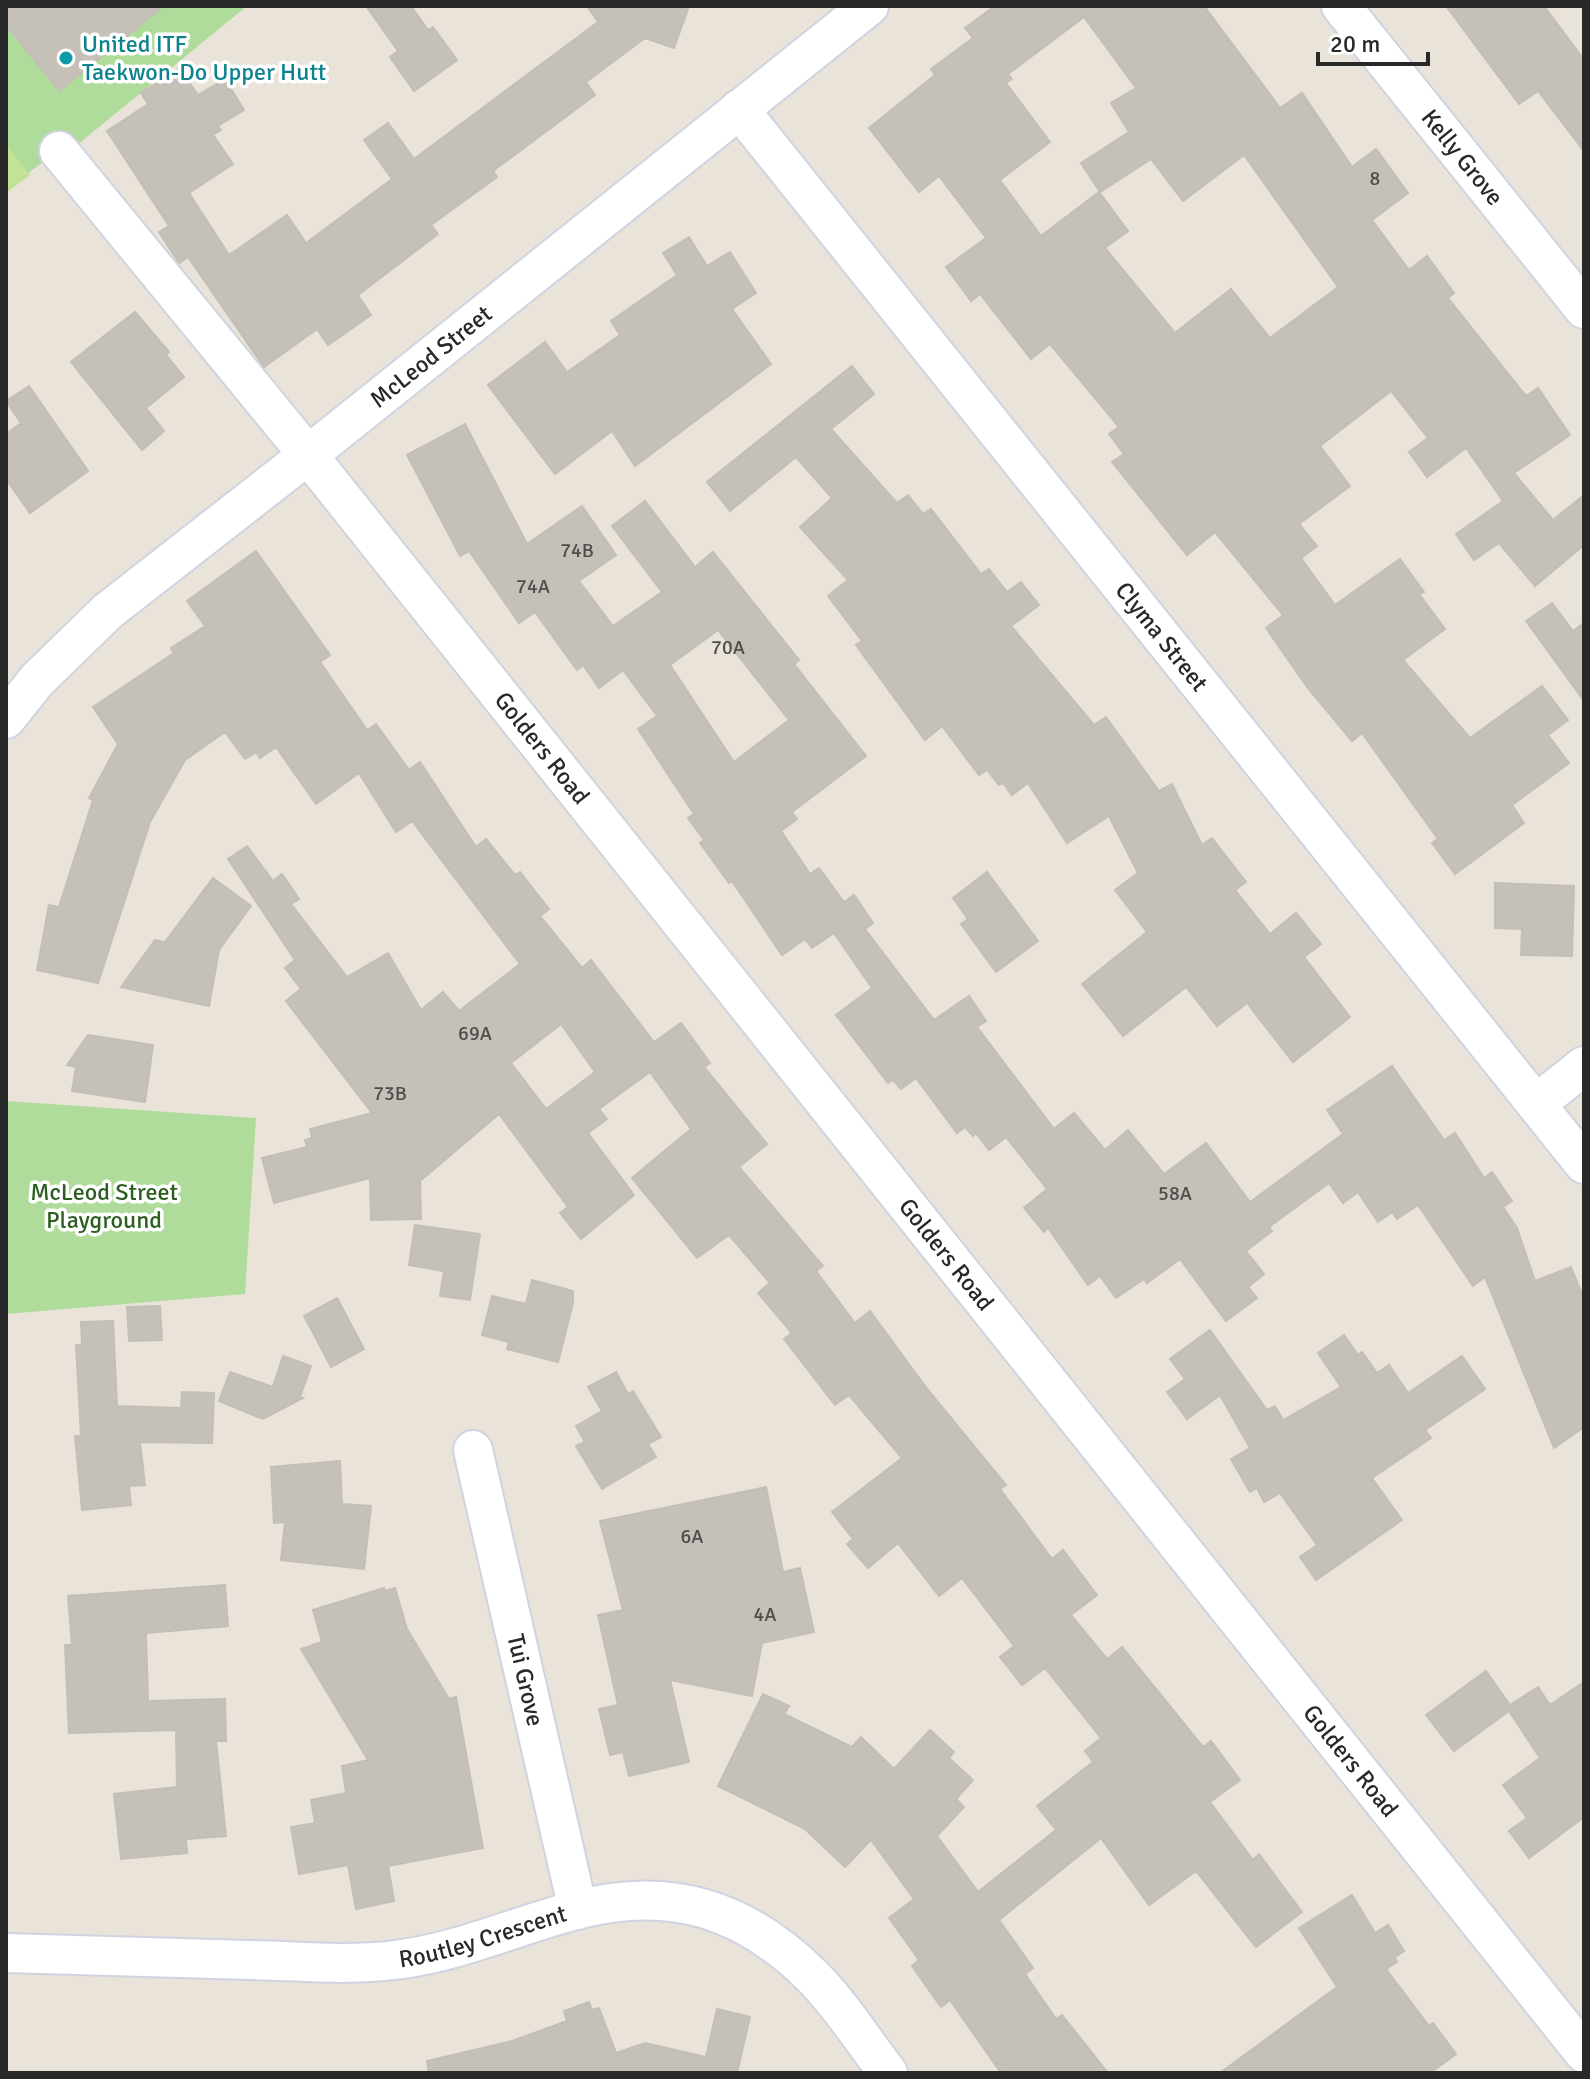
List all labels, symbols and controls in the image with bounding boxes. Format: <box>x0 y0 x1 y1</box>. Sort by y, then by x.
scale bar <box>1318 16 1428 66</box>
place label: United ITF Taekwon-Do Upper Hutt <box>82 29 326 87</box>
text: 20 m <box>1330 29 1380 59</box>
marker: United ITF Taekwon-Do Upper Hutt <box>57 49 75 67</box>
street label: Kelly Grove <box>1415 103 1510 211</box>
house number: 8 <box>1370 166 1380 191</box>
street label: McLeod Street <box>364 299 498 414</box>
house number: 74B <box>560 538 594 563</box>
house number: 74A <box>516 574 550 599</box>
street label: Clyma Street <box>1109 576 1214 697</box>
house number: 70A <box>711 635 745 660</box>
street label: Golders Road <box>488 686 596 810</box>
house number: 69A <box>458 1021 492 1046</box>
house number: 73B <box>373 1081 407 1106</box>
park label: McLeod Street Playground <box>30 1177 178 1235</box>
house number: 58A <box>1158 1181 1192 1206</box>
street label: Golders Road <box>892 1192 1000 1317</box>
house number: 6A <box>680 1524 704 1549</box>
house number: 4A <box>753 1602 777 1627</box>
street label: Tui Grove <box>501 1631 551 1729</box>
street label: Golders Road <box>1297 1698 1405 1823</box>
street label: Routley Crescent <box>397 1898 570 1974</box>

